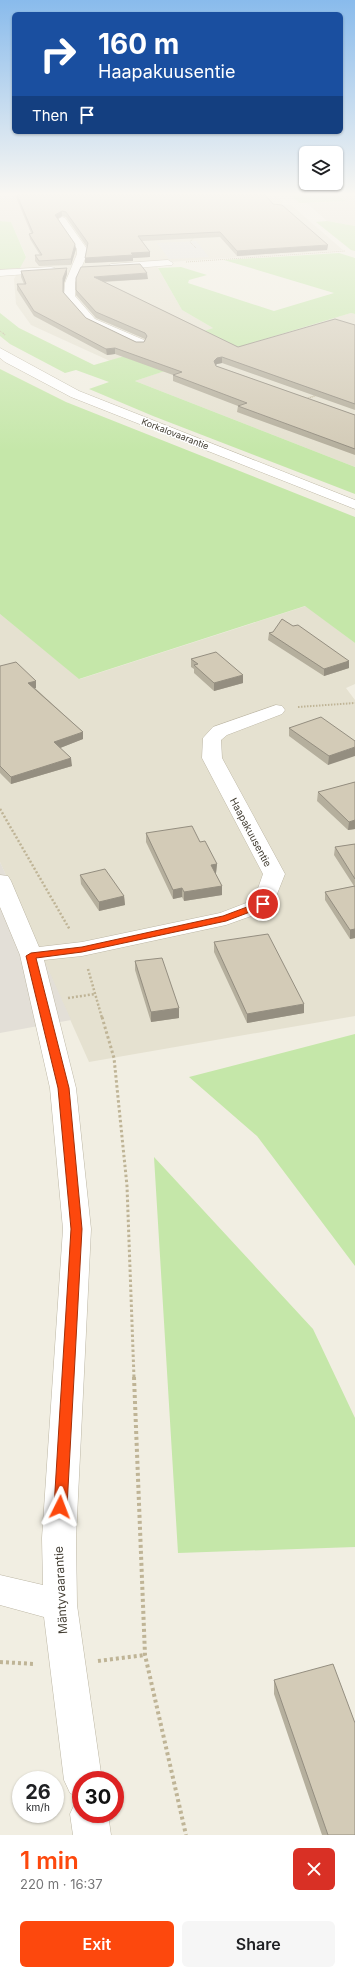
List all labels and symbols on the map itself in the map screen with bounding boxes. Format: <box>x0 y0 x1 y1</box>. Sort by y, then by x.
street label: Korkalovaarantie <box>140 416 210 451</box>
street label: Haapakuusentie <box>228 795 274 869</box>
pin <box>246 887 280 921</box>
position arrow <box>39 1486 81 1528</box>
street label: Mäntyvaarantie <box>51 1546 70 1634</box>
speed limit sign: 30 <box>72 1771 124 1823</box>

